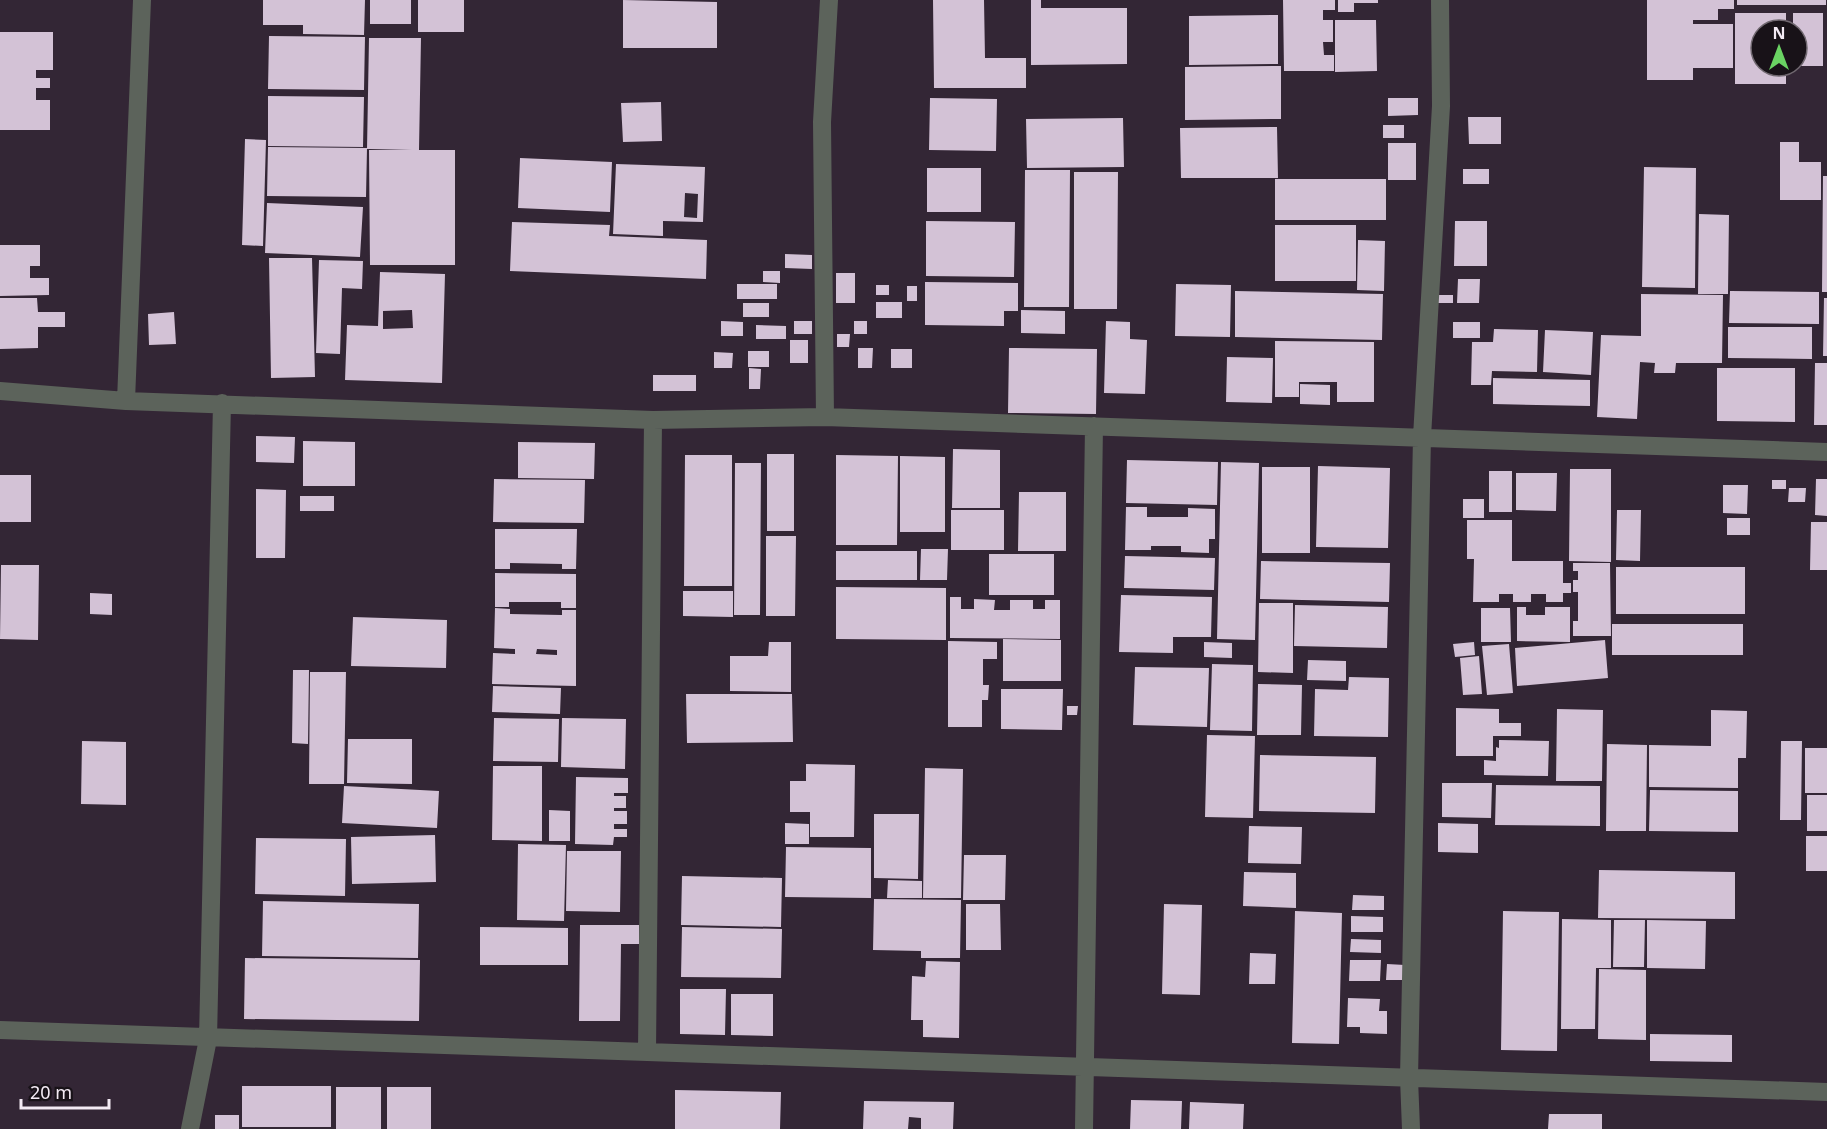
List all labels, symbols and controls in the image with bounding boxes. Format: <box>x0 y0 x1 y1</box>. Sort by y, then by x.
north arrow <box>1749 18 1809 78</box>
text: N <box>1772 22 1786 44</box>
scale bar <box>21 1072 110 1110</box>
text: 20 m <box>30 1080 72 1104</box>

